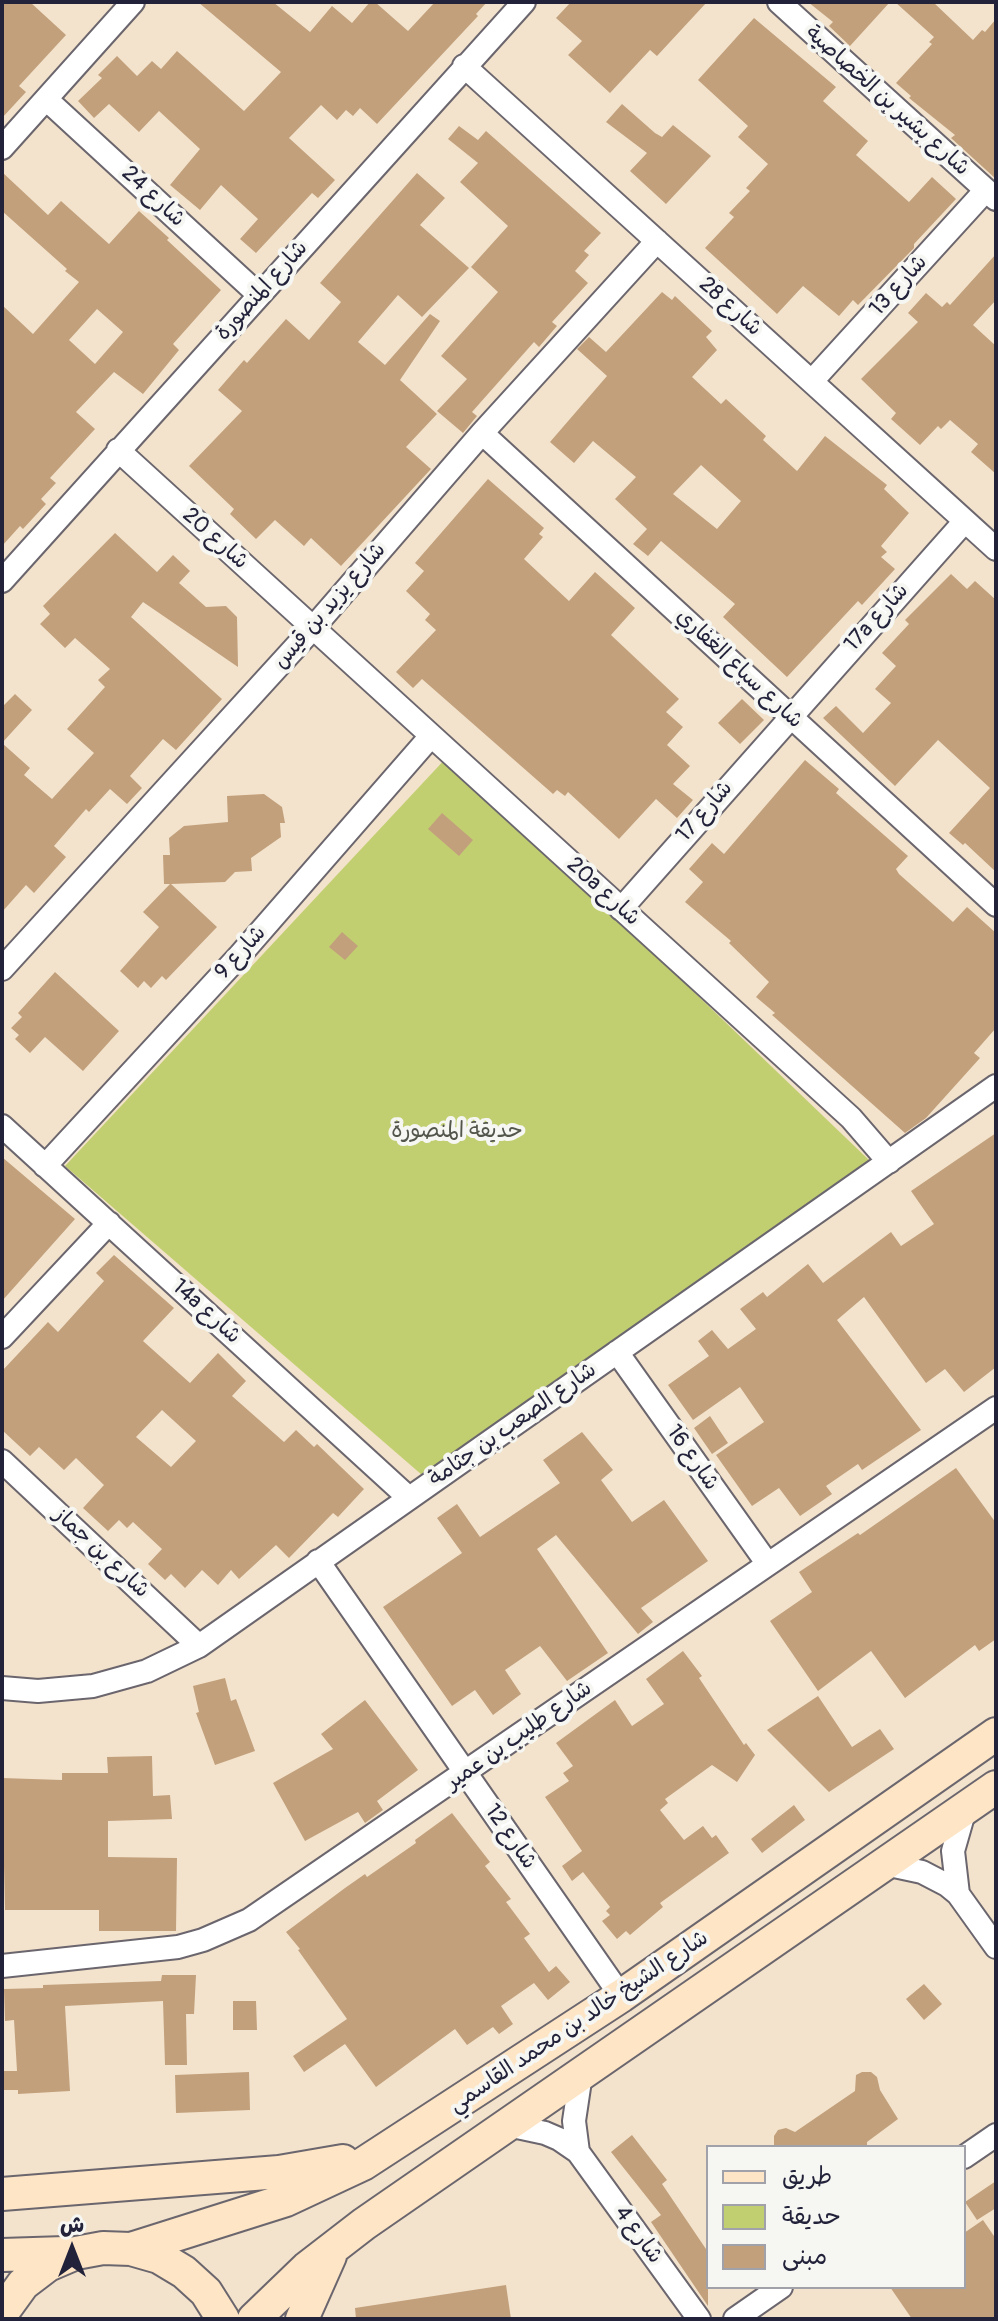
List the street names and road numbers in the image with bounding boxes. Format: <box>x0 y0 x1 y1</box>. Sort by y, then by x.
street label: شارع بشير بن الخصاصية <box>799 20 975 182</box>
street label: شارع 24 <box>116 161 190 233</box>
street label: شارع المنصورة <box>210 236 314 346</box>
street label: شارع 13 <box>865 250 933 322</box>
street label: شارع 28 <box>693 272 767 342</box>
street label: شارع 20 <box>177 503 253 575</box>
street label: شارع يزيد بن قيس <box>268 538 392 674</box>
street label: 17a شارع <box>839 578 915 658</box>
street label: شارع سباع الغفاري <box>670 604 808 734</box>
street label: شارع 17 <box>671 776 739 848</box>
street label: 20a شارع <box>561 852 645 932</box>
street label: شارع 9 <box>210 920 272 986</box>
street label: 14a شارع <box>166 1274 246 1350</box>
street label: شارع الصعب بن جثامة <box>424 1357 602 1493</box>
street label: شارع 16 <box>660 1420 724 1496</box>
street label: شارع بن جماز <box>48 1502 154 1604</box>
street label: شارع طليب بن عمير <box>441 1676 597 1796</box>
street label: شارع 12 <box>478 1799 542 1875</box>
street label: شارع الشيخ خالد بن محمد القاسمي <box>444 1925 714 2119</box>
street label: شارع 4 <box>608 2201 668 2269</box>

